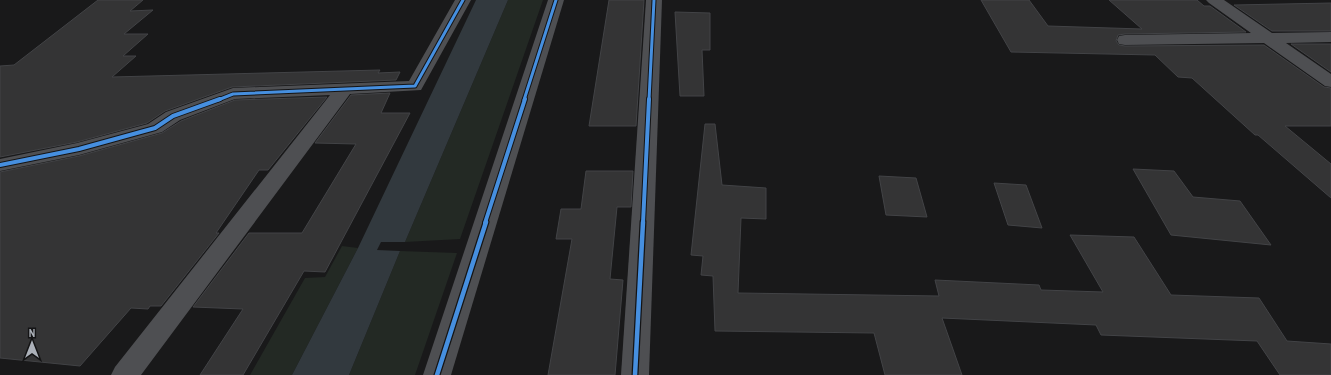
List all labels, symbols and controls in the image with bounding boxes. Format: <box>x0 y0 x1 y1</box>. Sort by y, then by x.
north arrow <box>12 323 52 363</box>
text: N <box>29 326 35 340</box>

